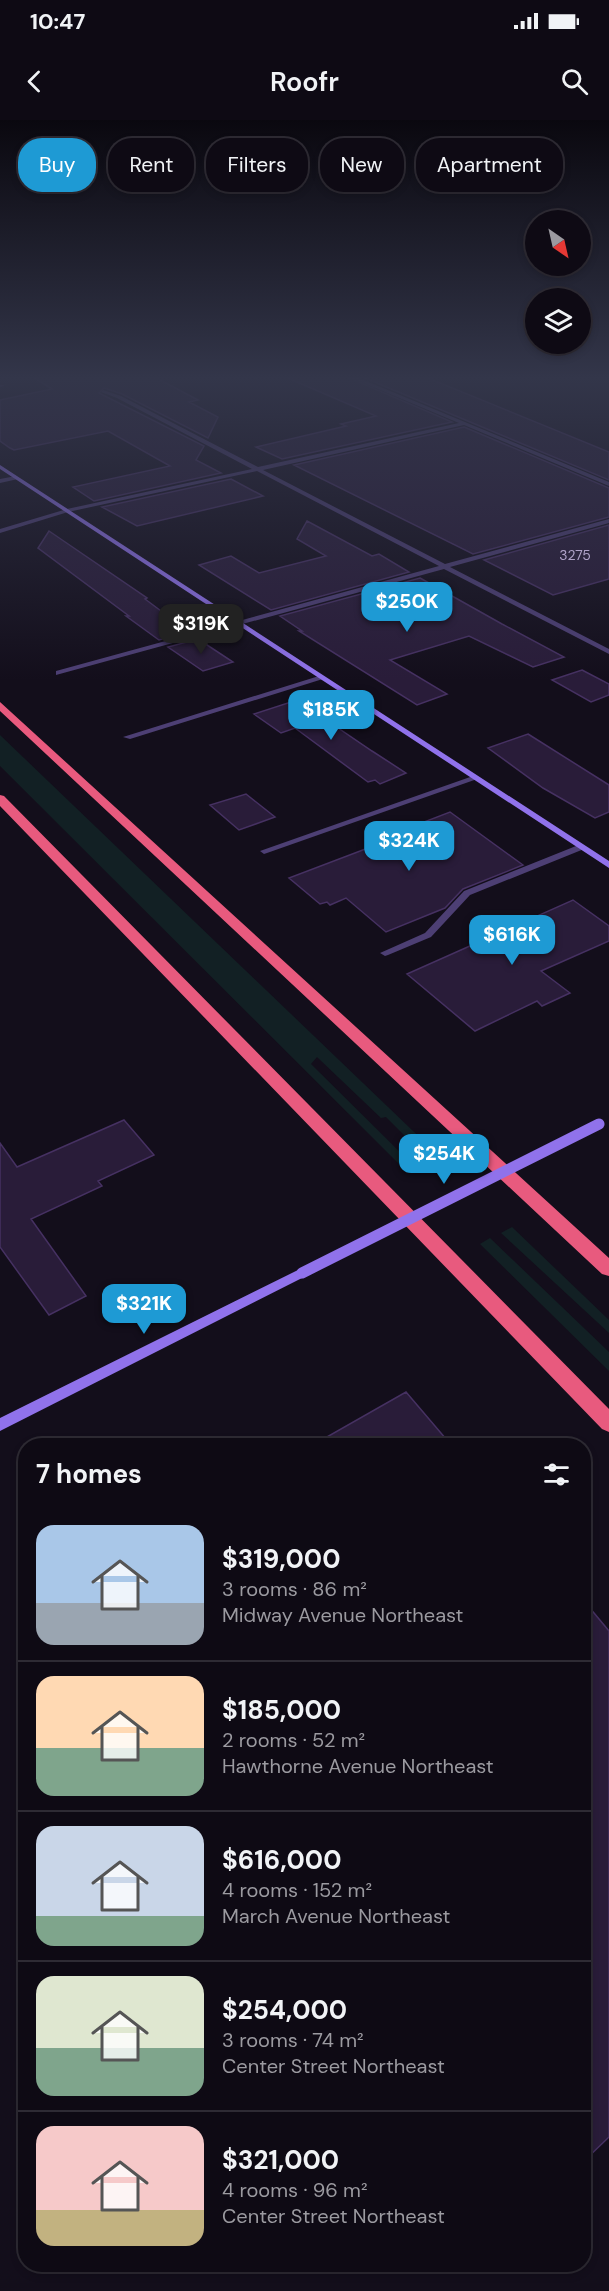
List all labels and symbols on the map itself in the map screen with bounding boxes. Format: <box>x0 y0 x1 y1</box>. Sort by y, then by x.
north arrow <box>525 210 591 276</box>
house number: 3275 <box>559 546 591 564</box>
pin: $250K <box>365 582 449 633</box>
pin: $319K <box>159 604 243 655</box>
pin: $185K <box>289 690 373 741</box>
pin: $324K <box>367 821 451 872</box>
pin: $616K <box>470 915 554 966</box>
pin: $254K <box>402 1134 486 1185</box>
pin: $321K <box>102 1284 186 1335</box>

